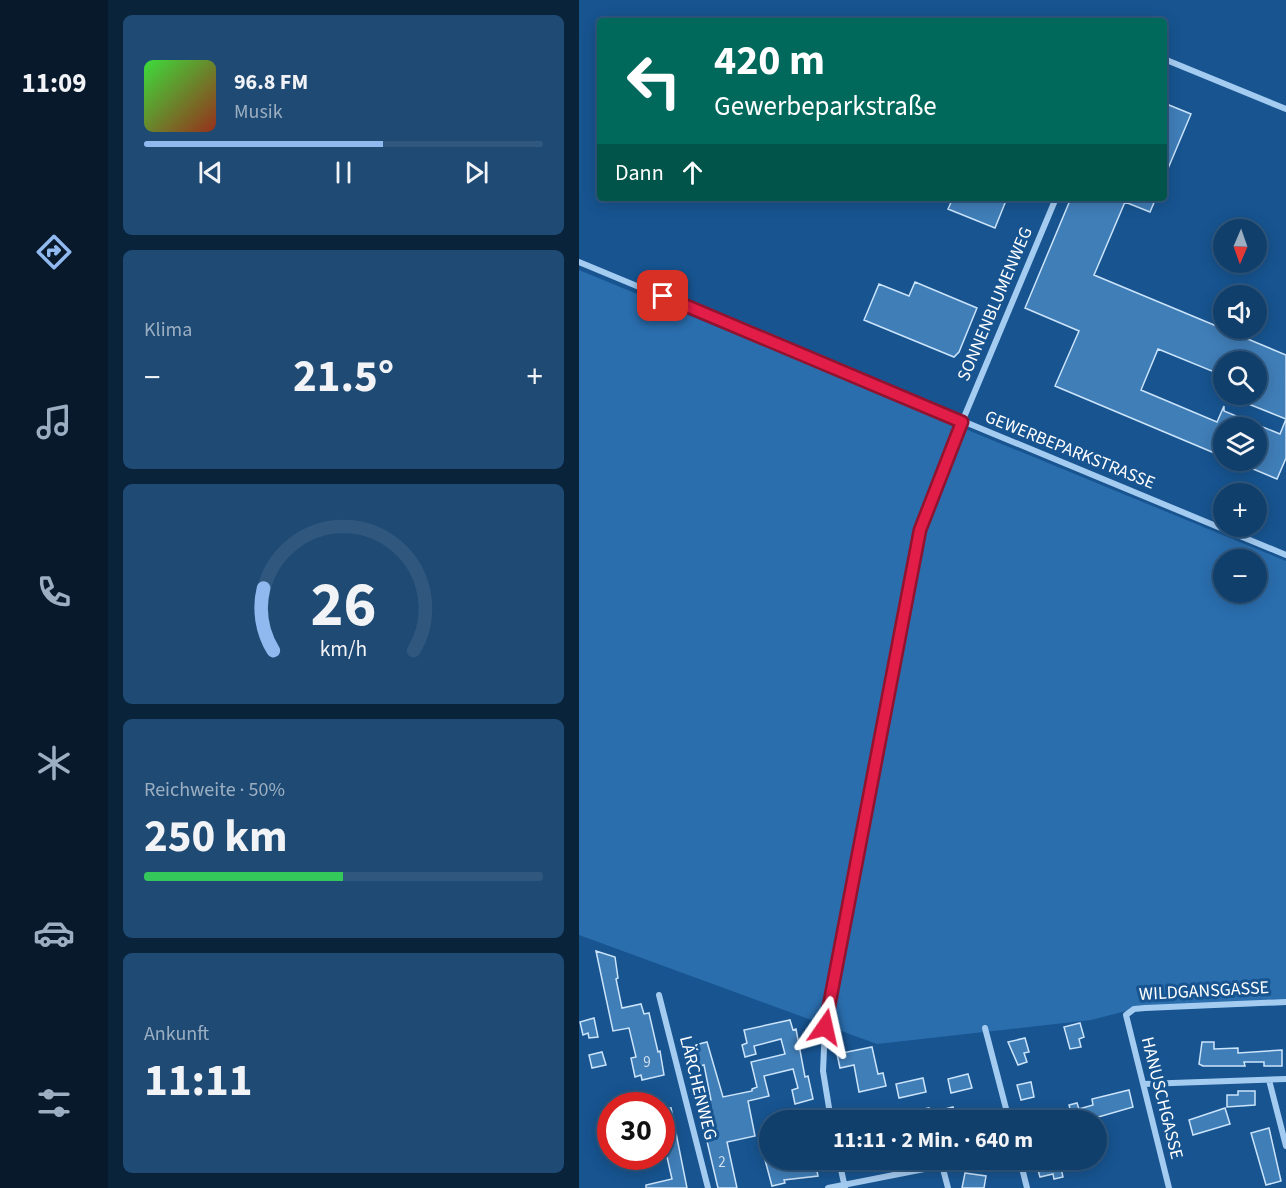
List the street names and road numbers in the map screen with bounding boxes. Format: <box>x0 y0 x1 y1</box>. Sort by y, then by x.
street label: SONNENBLUMENWEG <box>951 223 1039 385</box>
street label: GEWERBEPARKSTRASSE <box>981 404 1159 496</box>
street label: WILDGANSGASSE <box>1138 975 1270 1007</box>
street label: LÄRCHENWEG <box>673 1033 723 1143</box>
street label: HANUSCHGASSE <box>1135 1034 1189 1162</box>

